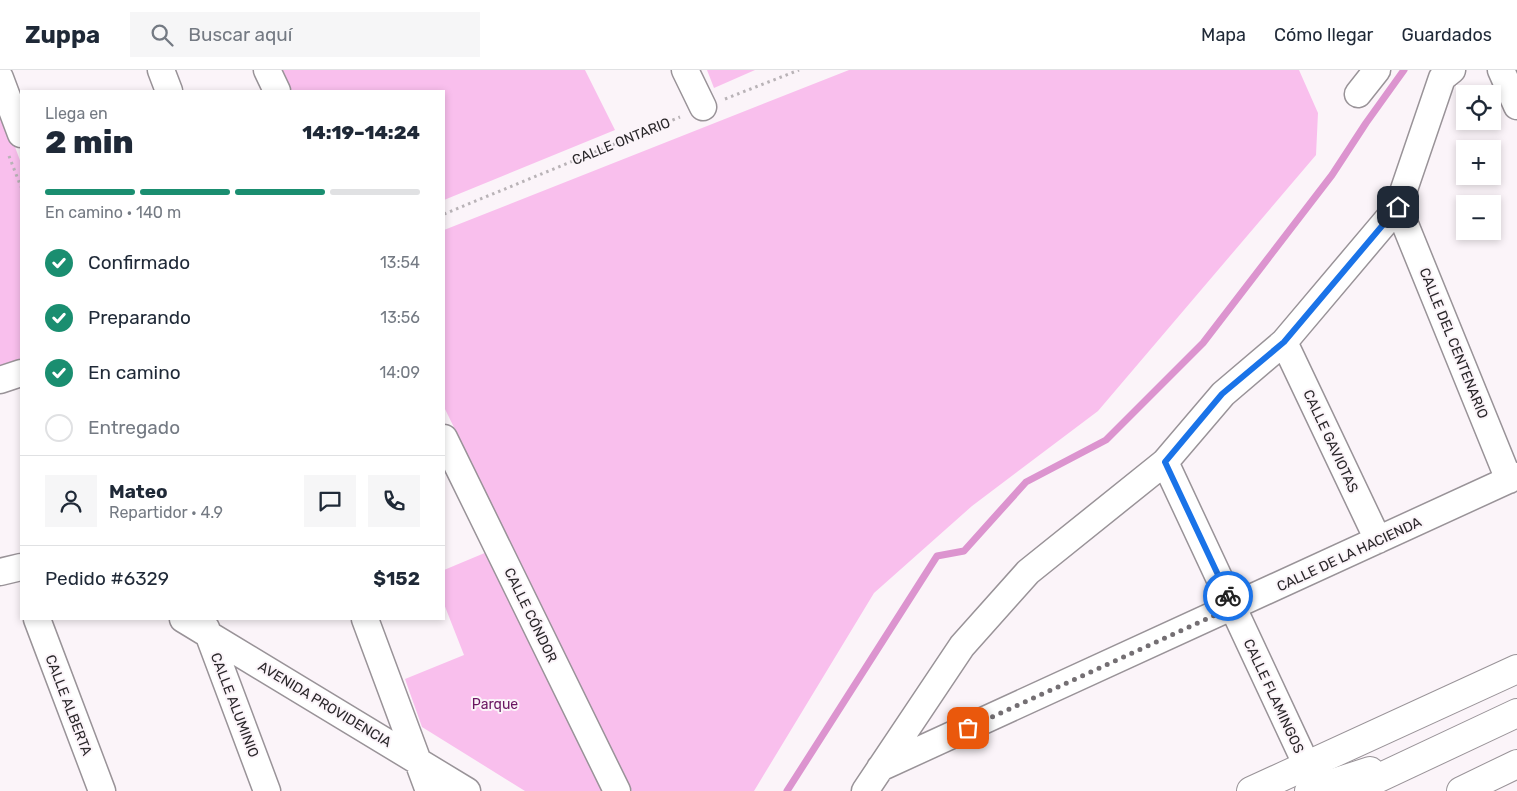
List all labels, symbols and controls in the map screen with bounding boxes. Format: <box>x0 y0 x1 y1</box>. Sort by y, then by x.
search box <box>130 12 480 57</box>
text: Zuppa <box>25 21 100 49</box>
icon: search <box>148 21 176 49</box>
text: Buscar aquí <box>188 23 292 46</box>
text: Mapa <box>1201 24 1246 46</box>
text: Cómo llegar <box>1274 24 1373 46</box>
text: Guardados <box>1401 24 1492 46</box>
map controls <box>1456 85 1501 240</box>
button: locate <box>1456 85 1501 130</box>
text: Llega en <box>45 104 108 123</box>
street label: CALLE ONTARIO <box>570 114 673 169</box>
text: 14:19–14:24 <box>302 121 420 144</box>
text: 2 min <box>45 123 134 161</box>
button: + <box>1456 140 1501 185</box>
pin <box>1377 186 1419 228</box>
icon: home <box>1384 193 1412 221</box>
button: − <box>1456 195 1501 240</box>
text: En camino · 140 m <box>45 203 181 222</box>
icon: check <box>45 249 73 277</box>
text: Confirmado <box>88 251 190 274</box>
text: 13:54 <box>380 253 420 272</box>
street label: CALLE DEL CENTENARIO <box>1415 265 1492 421</box>
icon: check <box>45 304 73 332</box>
text: Preparando <box>88 306 191 329</box>
text: 13:56 <box>380 308 420 327</box>
icon: check <box>45 359 73 387</box>
text: En camino <box>88 361 181 384</box>
text: 14:09 <box>379 363 420 382</box>
street label: CALLE GAVIOTAS <box>1299 387 1362 496</box>
text: Entregado <box>88 416 180 439</box>
button: person <box>45 475 97 527</box>
button: chat <box>304 475 356 527</box>
button: phone <box>368 475 420 527</box>
text: Mateo <box>109 480 168 503</box>
text: Repartidor · 4.9 <box>109 503 223 522</box>
street label: CALLE DE LA HACIENDA <box>1274 513 1425 595</box>
street label: CALLE CÓNDOR <box>500 565 562 665</box>
text: Pedido #6329 <box>45 567 169 590</box>
text: $152 <box>373 567 420 590</box>
courier <box>1203 571 1253 621</box>
icon: bike <box>1214 582 1242 610</box>
street label: CALLE FLAMINGOS <box>1240 636 1308 756</box>
street label: CALLE ALUMINIO <box>207 650 262 760</box>
street label: CALLE ALBERTA <box>42 652 96 759</box>
street label: AVENIDA PROVIDENCIA <box>255 658 395 751</box>
park label: Parque <box>472 696 518 713</box>
pin <box>947 707 989 749</box>
icon: bag <box>954 714 982 742</box>

